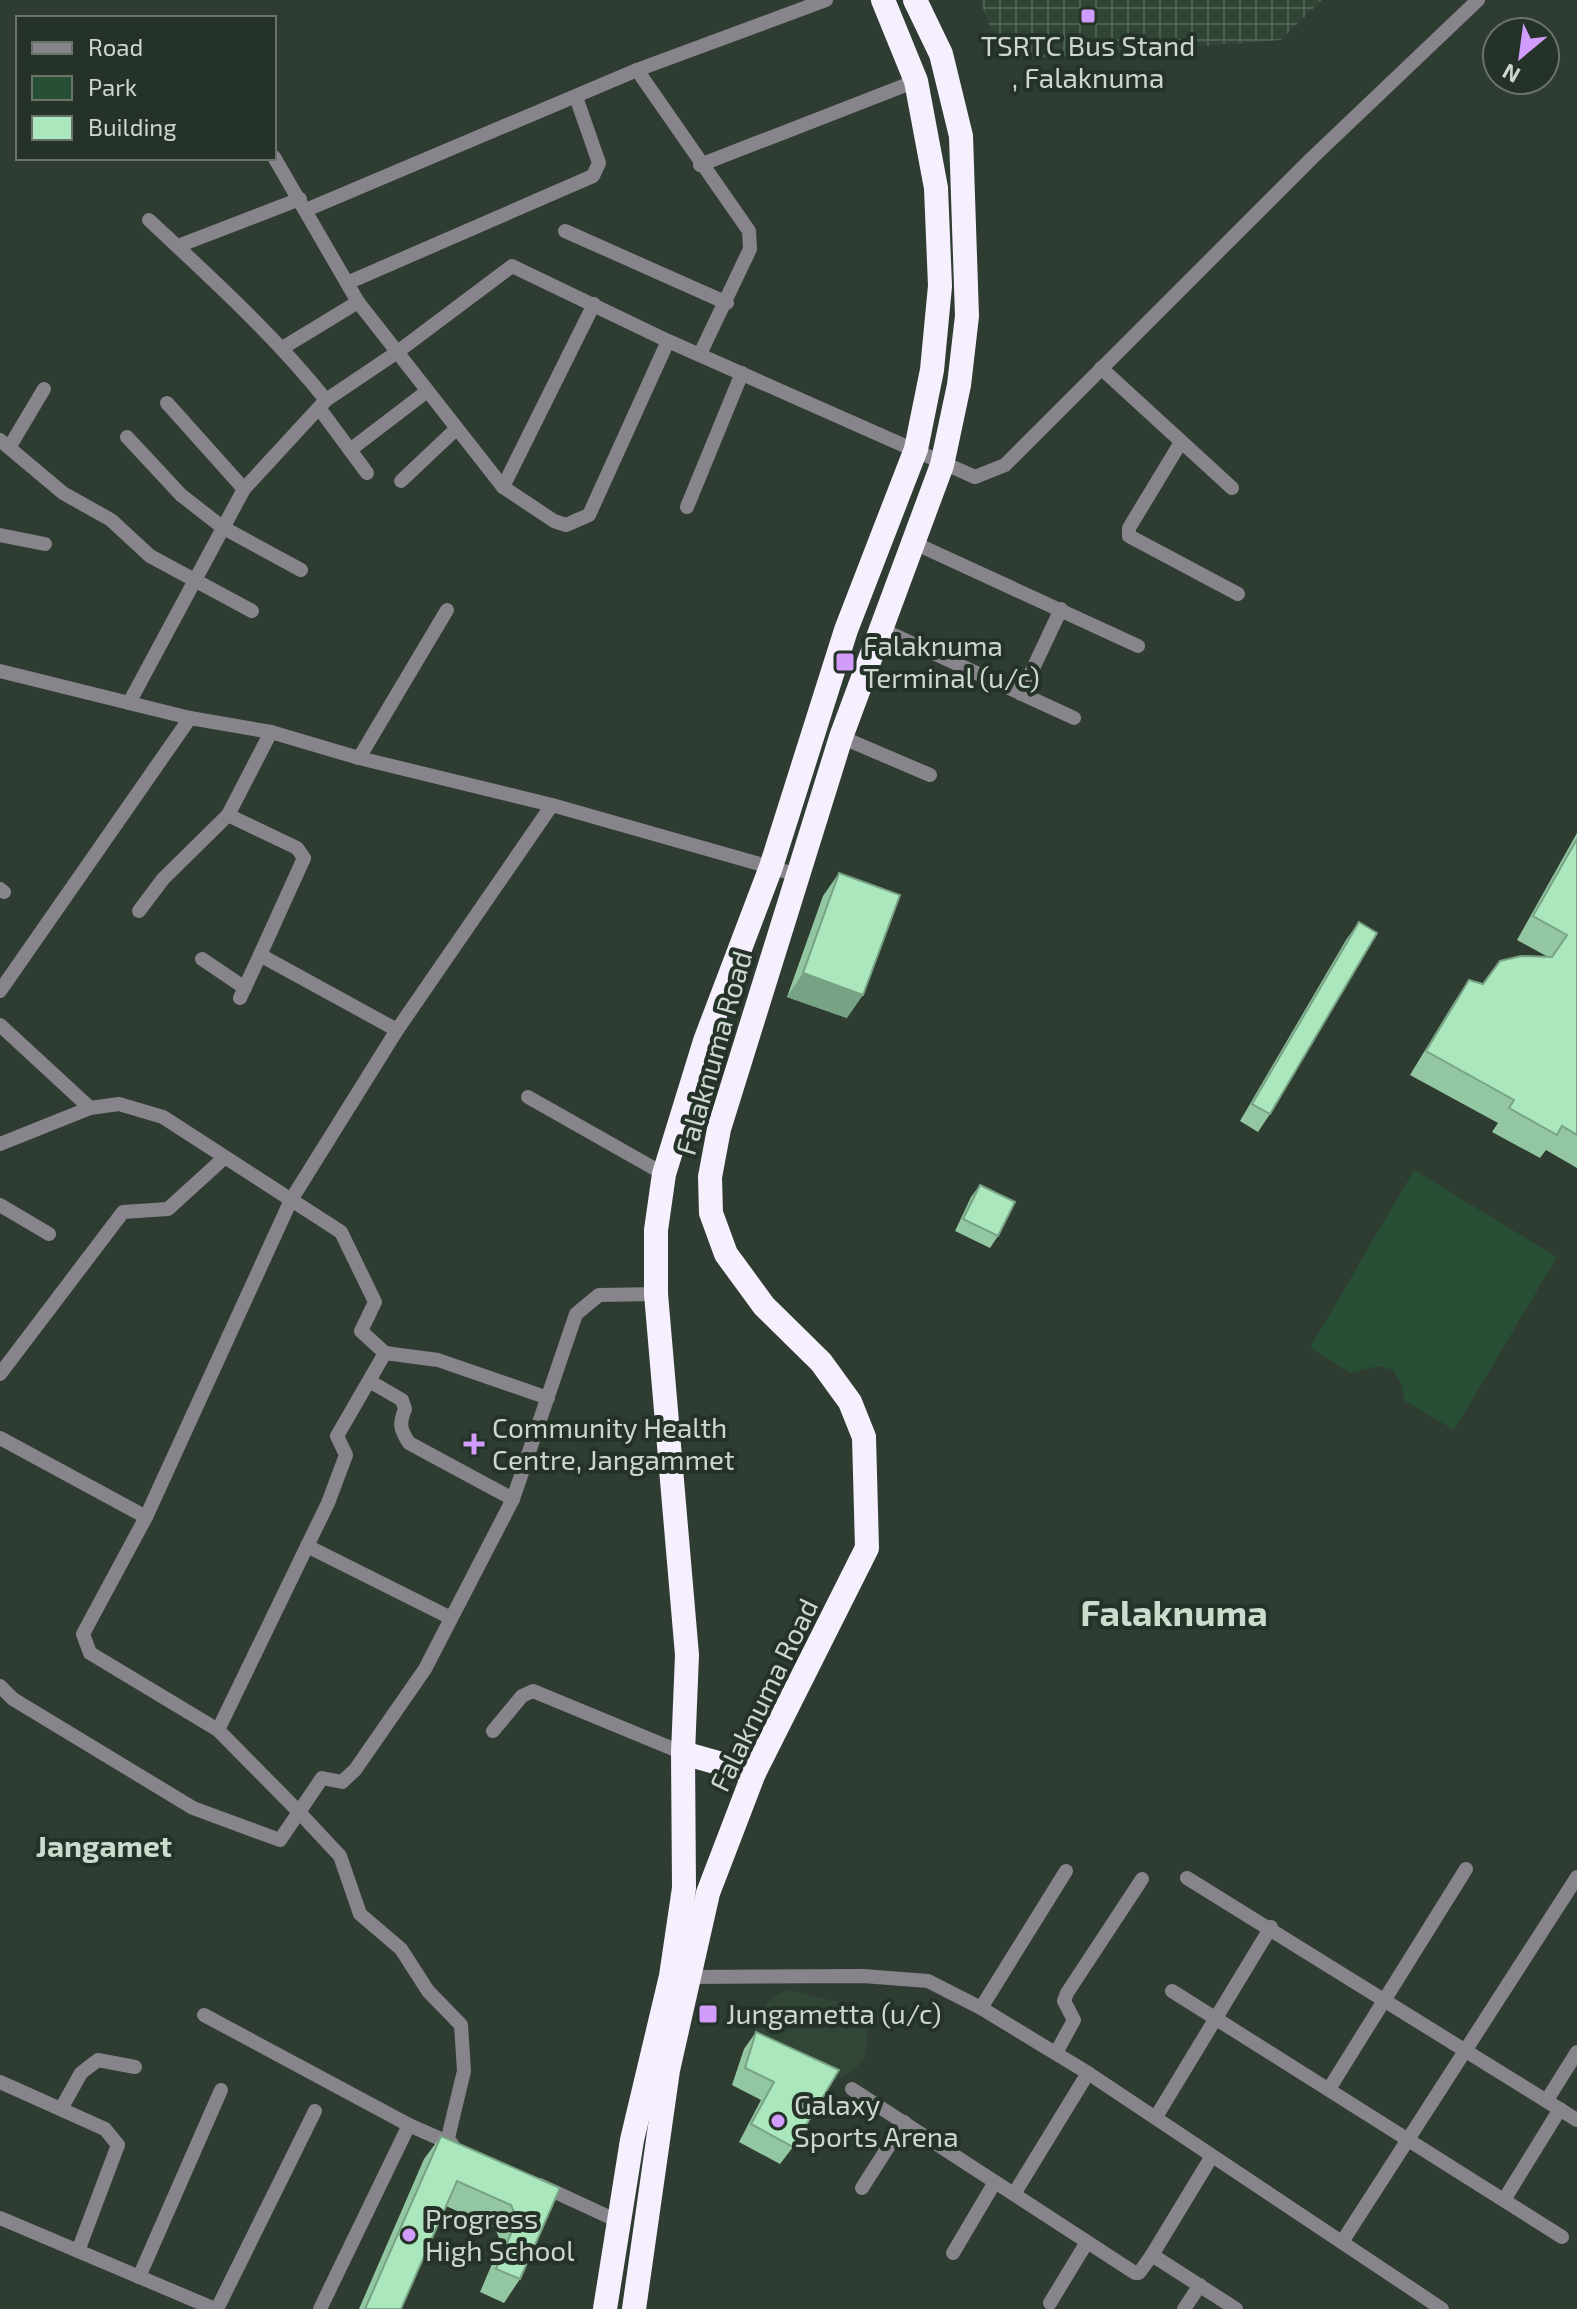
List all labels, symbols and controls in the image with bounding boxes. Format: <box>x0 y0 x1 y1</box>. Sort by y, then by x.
marker: TSRTC Bus Stand , Falaknuma <box>1079 7 1097 25</box>
legend <box>16 16 276 160</box>
north arrow <box>1481 16 1561 96</box>
place label: TSRTC Bus Stand , Falaknuma <box>981 28 1195 94</box>
text: Road <box>88 32 143 61</box>
text: N <box>1498 59 1524 90</box>
text: Park <box>88 72 137 101</box>
text: Building <box>88 112 177 141</box>
place label: Falaknuma Terminal (u/c) <box>863 628 1040 694</box>
marker: Falaknuma Terminal (u/c) <box>834 651 856 673</box>
street label: Falaknuma Road <box>668 947 758 1159</box>
place label: Community Health Centre, Jangammet <box>492 1410 735 1476</box>
marker: Community Health Centre, Jangammet <box>463 1433 485 1455</box>
district label: Falaknuma <box>1080 1590 1268 1633</box>
street label: Falaknuma Road <box>702 1592 825 1797</box>
district label: Jangamet <box>36 1827 172 1863</box>
place label: Jungametta (u/c) <box>726 1996 942 2030</box>
marker: Jungametta (u/c) <box>697 2003 719 2025</box>
place label: Galaxy Sports Arena <box>794 2087 959 2153</box>
marker: Galaxy Sports Arena <box>769 2112 787 2130</box>
place label: Progress High School <box>425 2201 575 2267</box>
marker: Progress High School <box>400 2226 418 2244</box>

